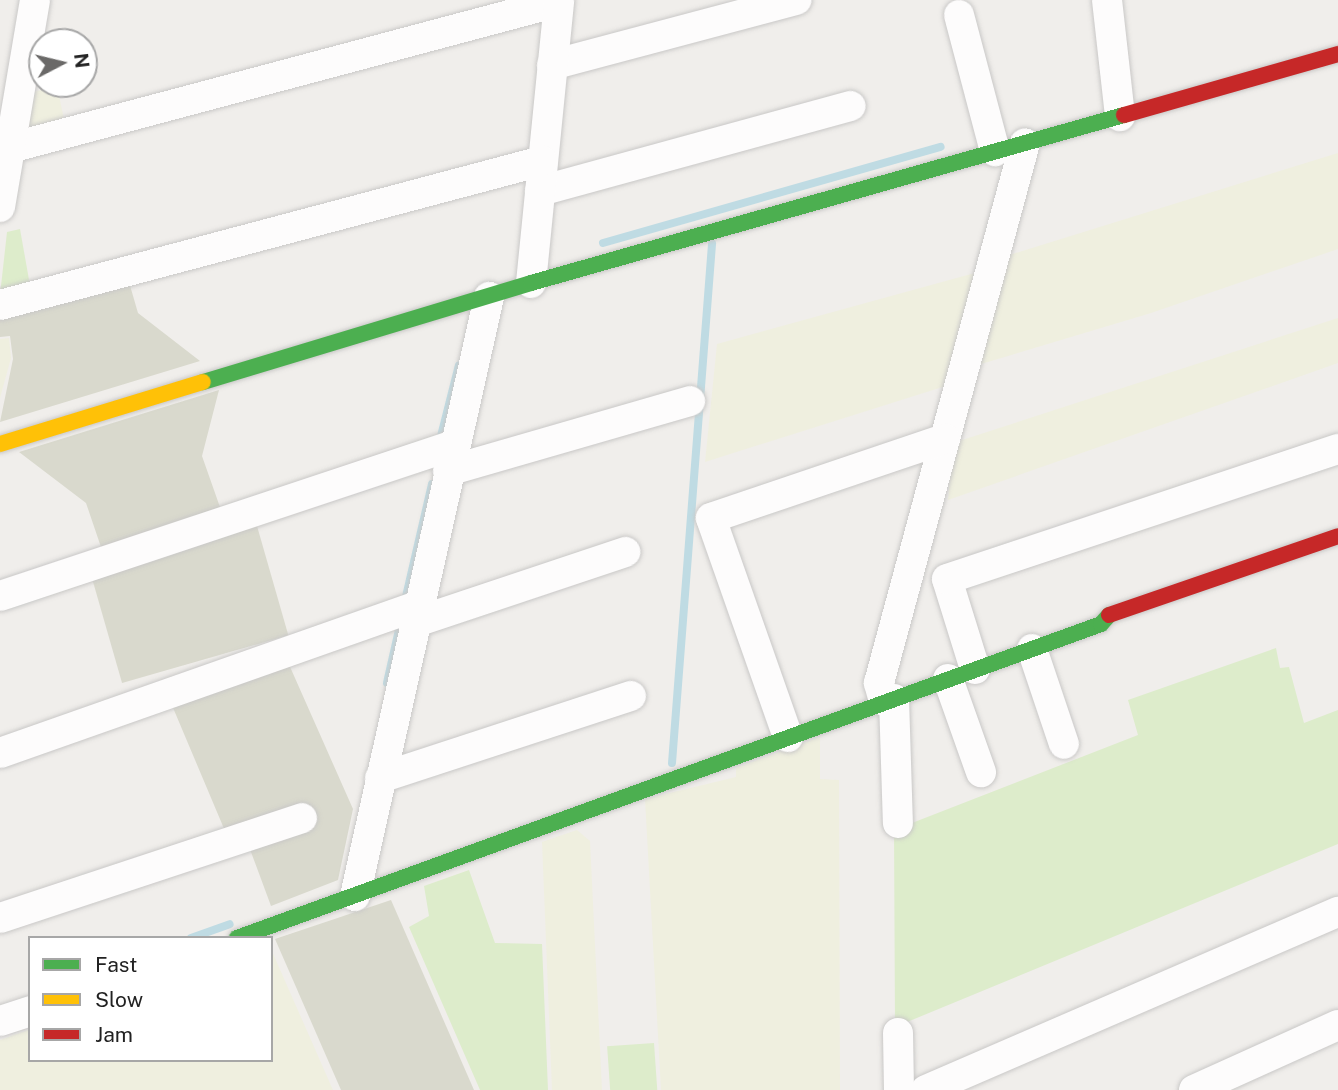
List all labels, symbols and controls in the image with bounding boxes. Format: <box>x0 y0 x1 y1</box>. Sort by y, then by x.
north arrow <box>28 28 98 98</box>
text: N <box>70 52 94 69</box>
legend <box>28 936 273 1062</box>
text: Fast <box>95 952 137 977</box>
text: Slow <box>95 987 143 1012</box>
text: Jam <box>95 1022 133 1047</box>

